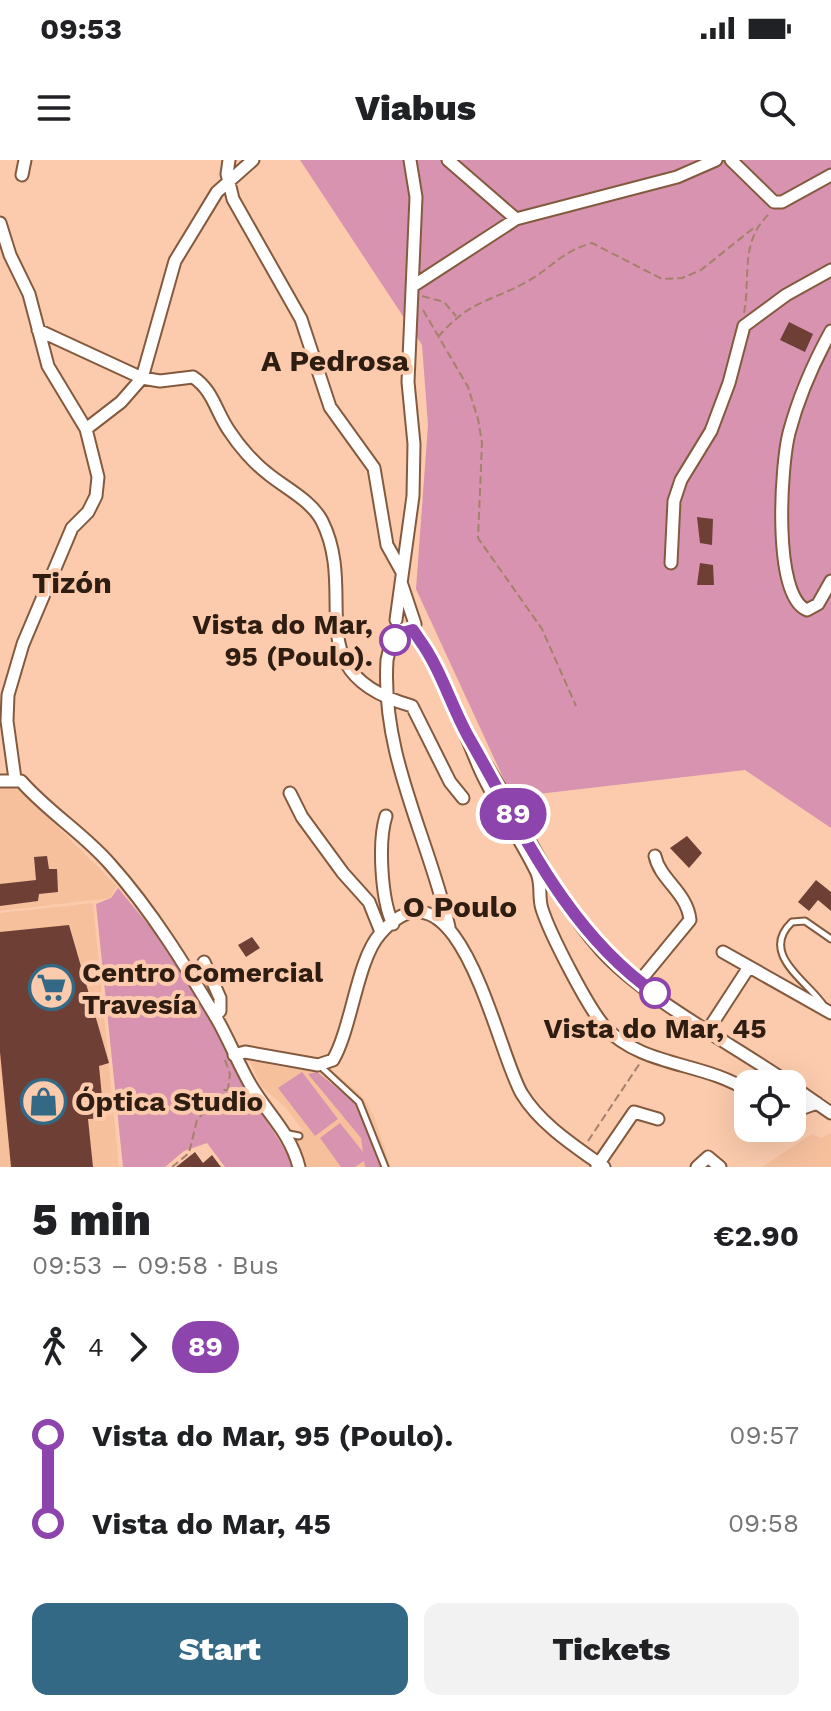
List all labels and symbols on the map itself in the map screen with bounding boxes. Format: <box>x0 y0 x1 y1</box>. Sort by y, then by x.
district label: A Pedrosa <box>261 343 410 378</box>
district label: Tizón <box>32 565 112 600</box>
place label: Vista do Mar, 95 (Poulo). <box>192 608 373 673</box>
marker: Vista do Mar, 95 (Poulo). <box>380 625 410 655</box>
line badge: 89 <box>477 788 549 840</box>
district label: O Poulo <box>403 889 517 924</box>
place label: Centro Comercial Travesía <box>82 956 324 1021</box>
supermarket icon: Centro Comercial Travesía <box>27 964 75 1012</box>
marker: Vista do Mar, 45 <box>640 978 670 1008</box>
place label: Vista do Mar, 45 <box>543 1012 767 1045</box>
shop icon: Óptica Studio <box>20 1077 68 1125</box>
place label: Óptica Studio <box>75 1085 263 1118</box>

